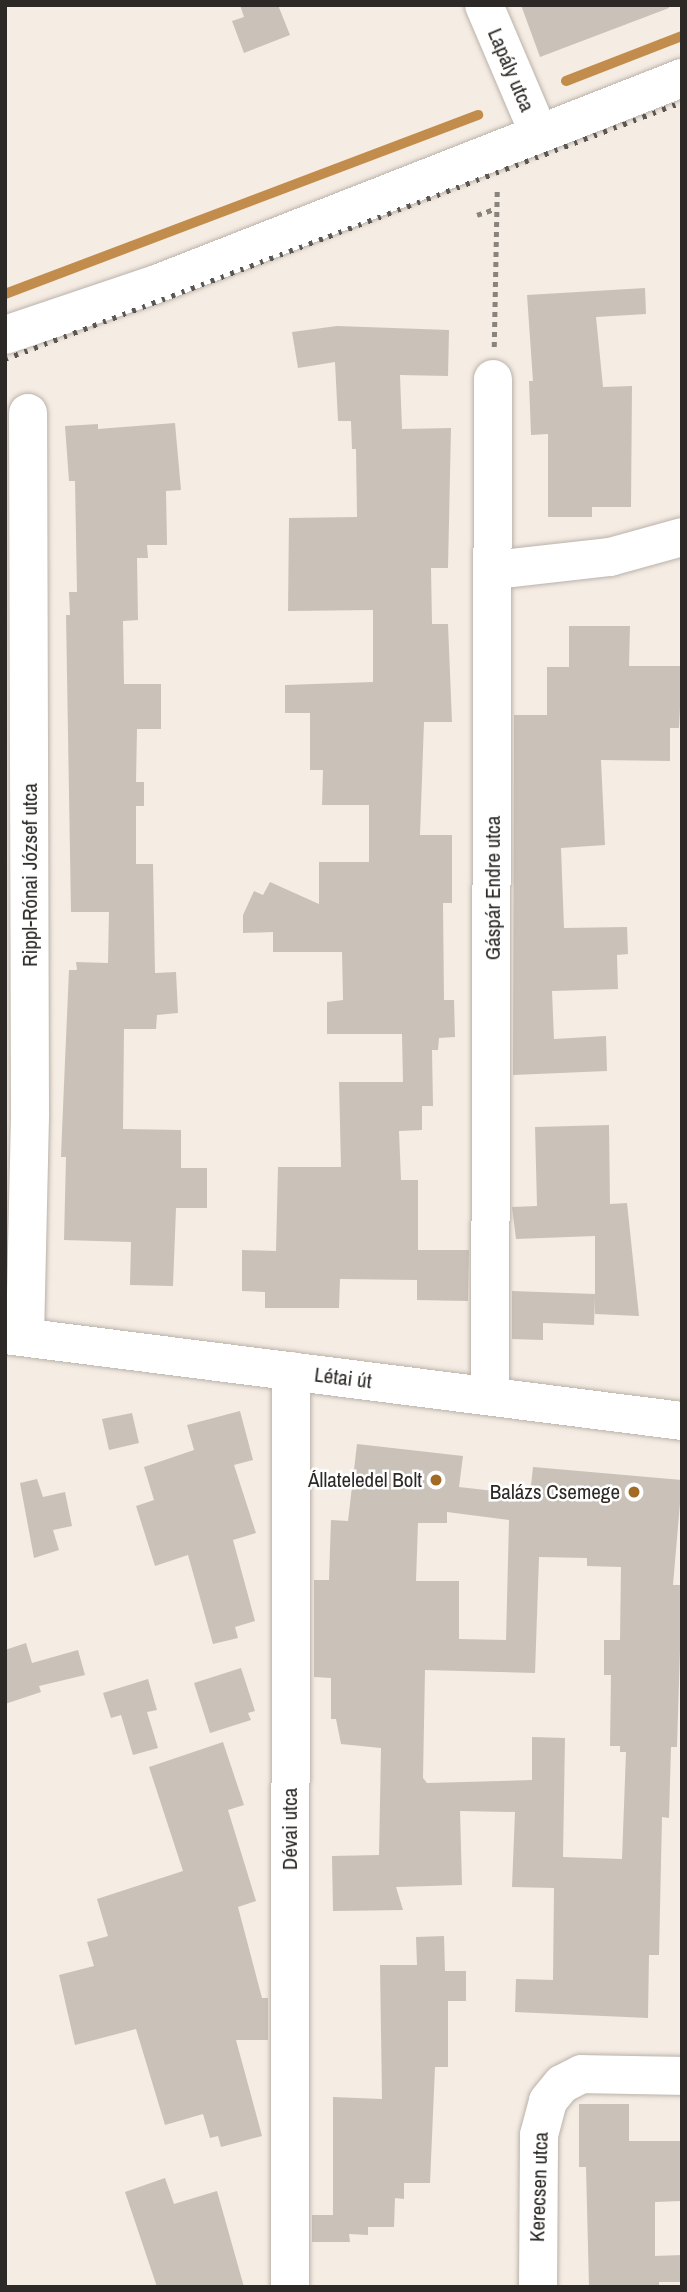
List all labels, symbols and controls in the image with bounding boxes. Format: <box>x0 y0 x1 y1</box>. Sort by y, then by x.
street label: Lapály utca <box>482 25 540 115</box>
street label: Rippl-Rónai József utca <box>17 783 43 967</box>
street label: Gáspár Endre utca <box>480 816 506 960</box>
street label: Létai út <box>313 1362 373 1394</box>
place label: Állateledel Bolt <box>308 1467 422 1493</box>
marker: Állateledel Bolt <box>428 1472 444 1488</box>
place label: Balázs Csemege <box>490 1479 620 1505</box>
marker: Balázs Csemege <box>626 1484 642 1500</box>
street label: Dévai utca <box>277 1788 303 1870</box>
street label: Kerecsen utca <box>524 2132 554 2242</box>

